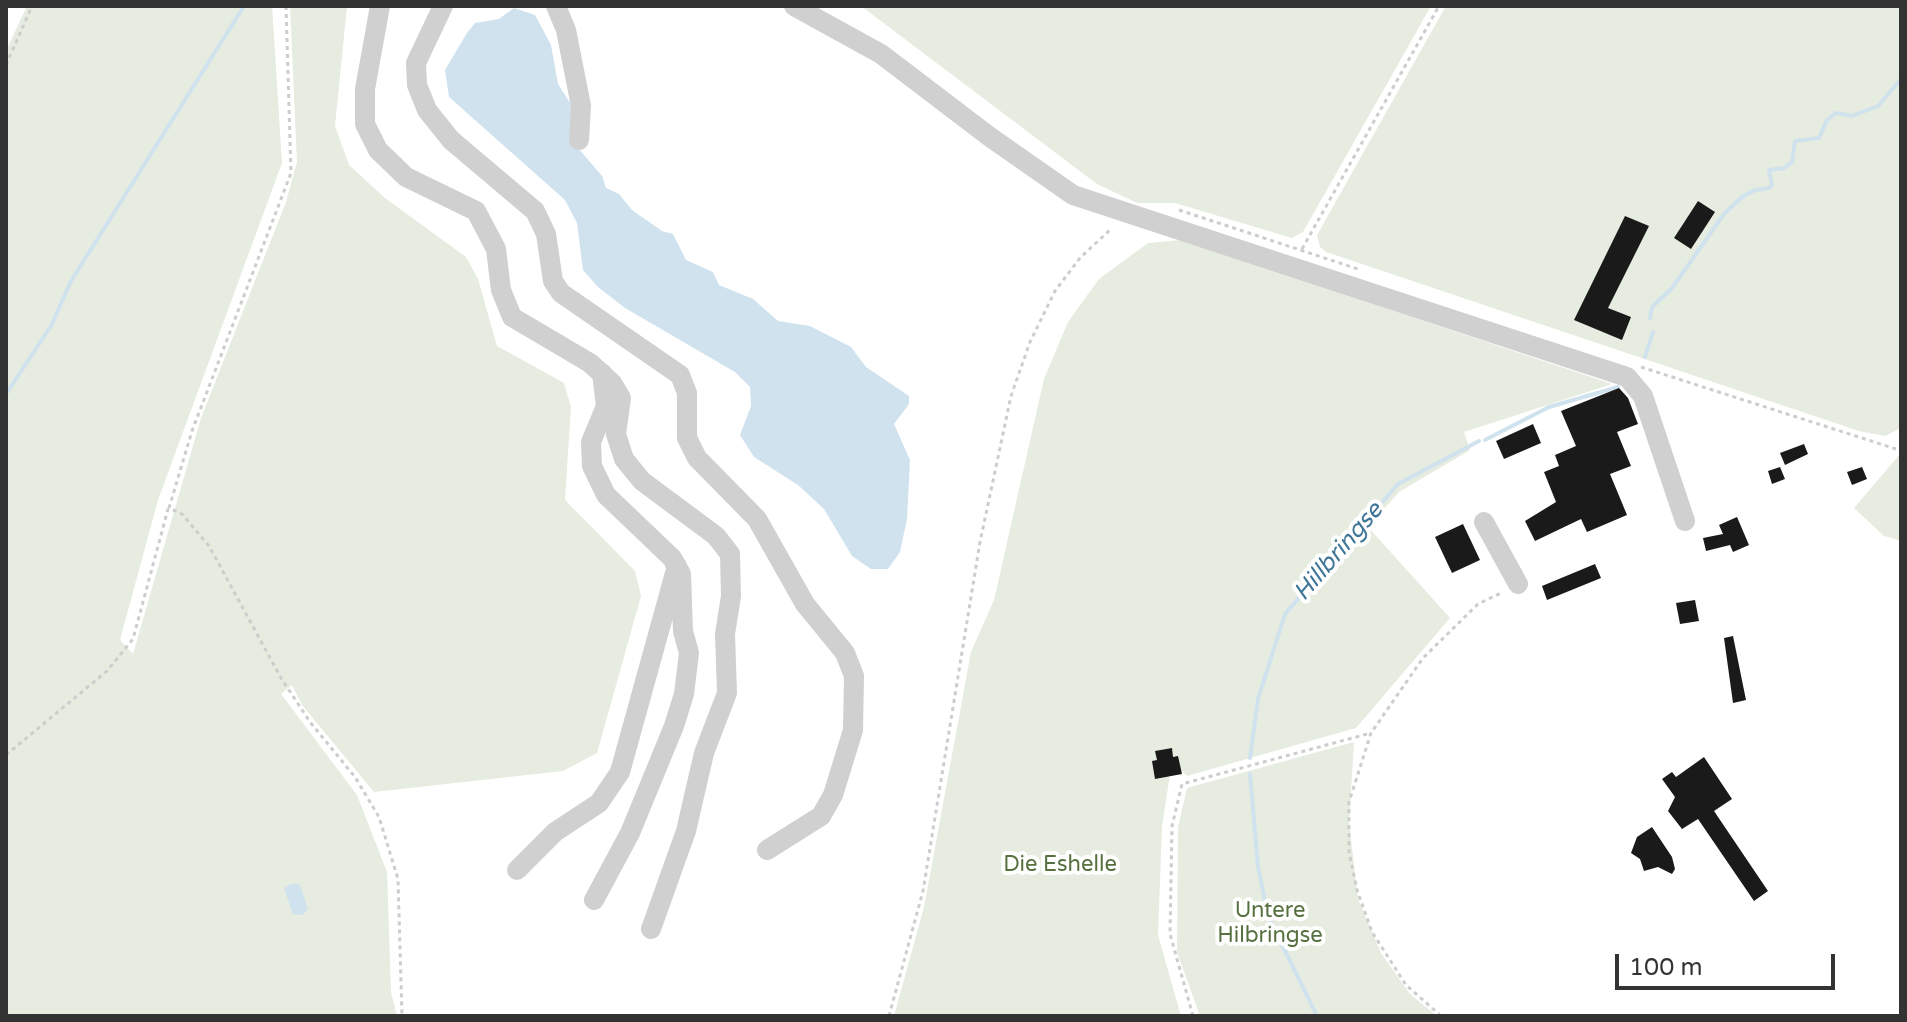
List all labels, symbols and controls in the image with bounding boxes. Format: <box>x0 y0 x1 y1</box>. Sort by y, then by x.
water label: Hillbringse <box>1288 497 1390 607</box>
park label: Die Eshelle <box>1003 852 1117 878</box>
park label: Untere Hilbringse <box>1217 898 1323 950</box>
scale bar <box>1619 938 1839 988</box>
text: 100 m <box>1629 953 1703 982</box>

